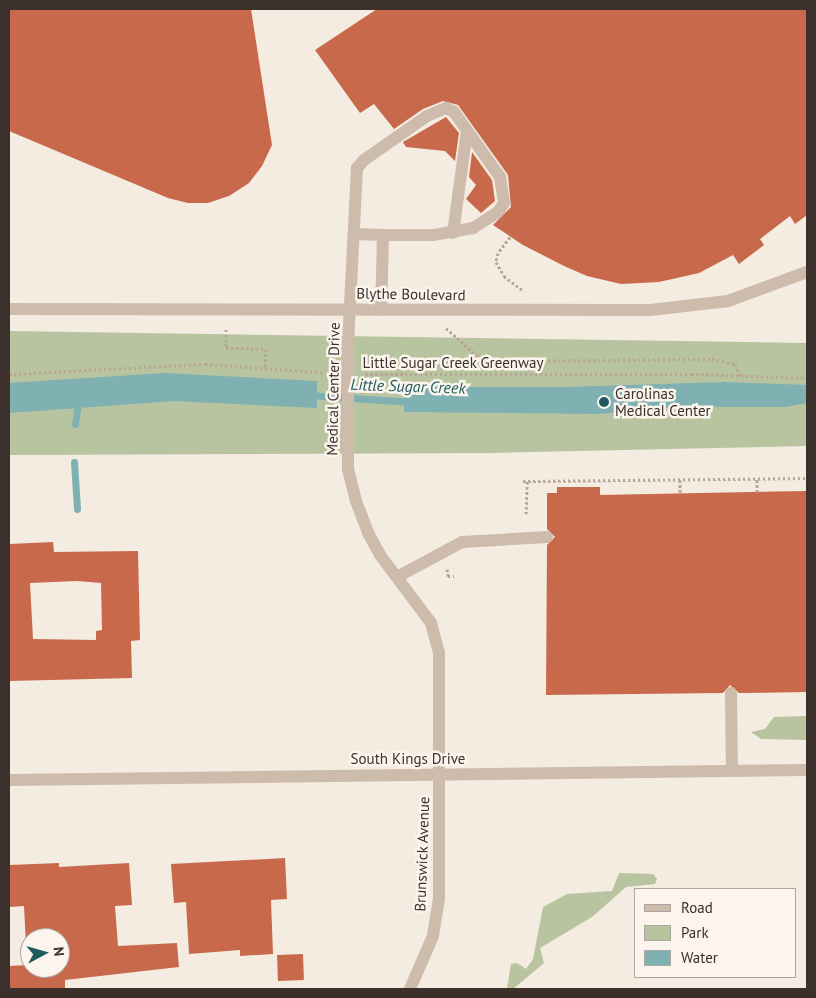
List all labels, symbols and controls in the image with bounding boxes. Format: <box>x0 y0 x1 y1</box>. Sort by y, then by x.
street label: Blythe Boulevard <box>356 284 466 304</box>
street label: Medical Center Drive <box>323 322 343 456</box>
street label: Little Sugar Creek Greenway <box>362 354 544 372</box>
water label: Little Sugar Creek <box>350 374 466 398</box>
place label: Carolinas Medical Center <box>615 384 711 419</box>
marker: Carolinas Medical Center <box>597 395 611 409</box>
street label: South Kings Drive <box>351 750 465 768</box>
street label: Brunswick Avenue <box>411 796 433 912</box>
legend <box>634 888 796 978</box>
text: Road <box>681 898 713 917</box>
text: Park <box>681 923 709 942</box>
north arrow <box>20 928 70 978</box>
text: N <box>49 946 68 957</box>
text: Water <box>681 948 718 967</box>

